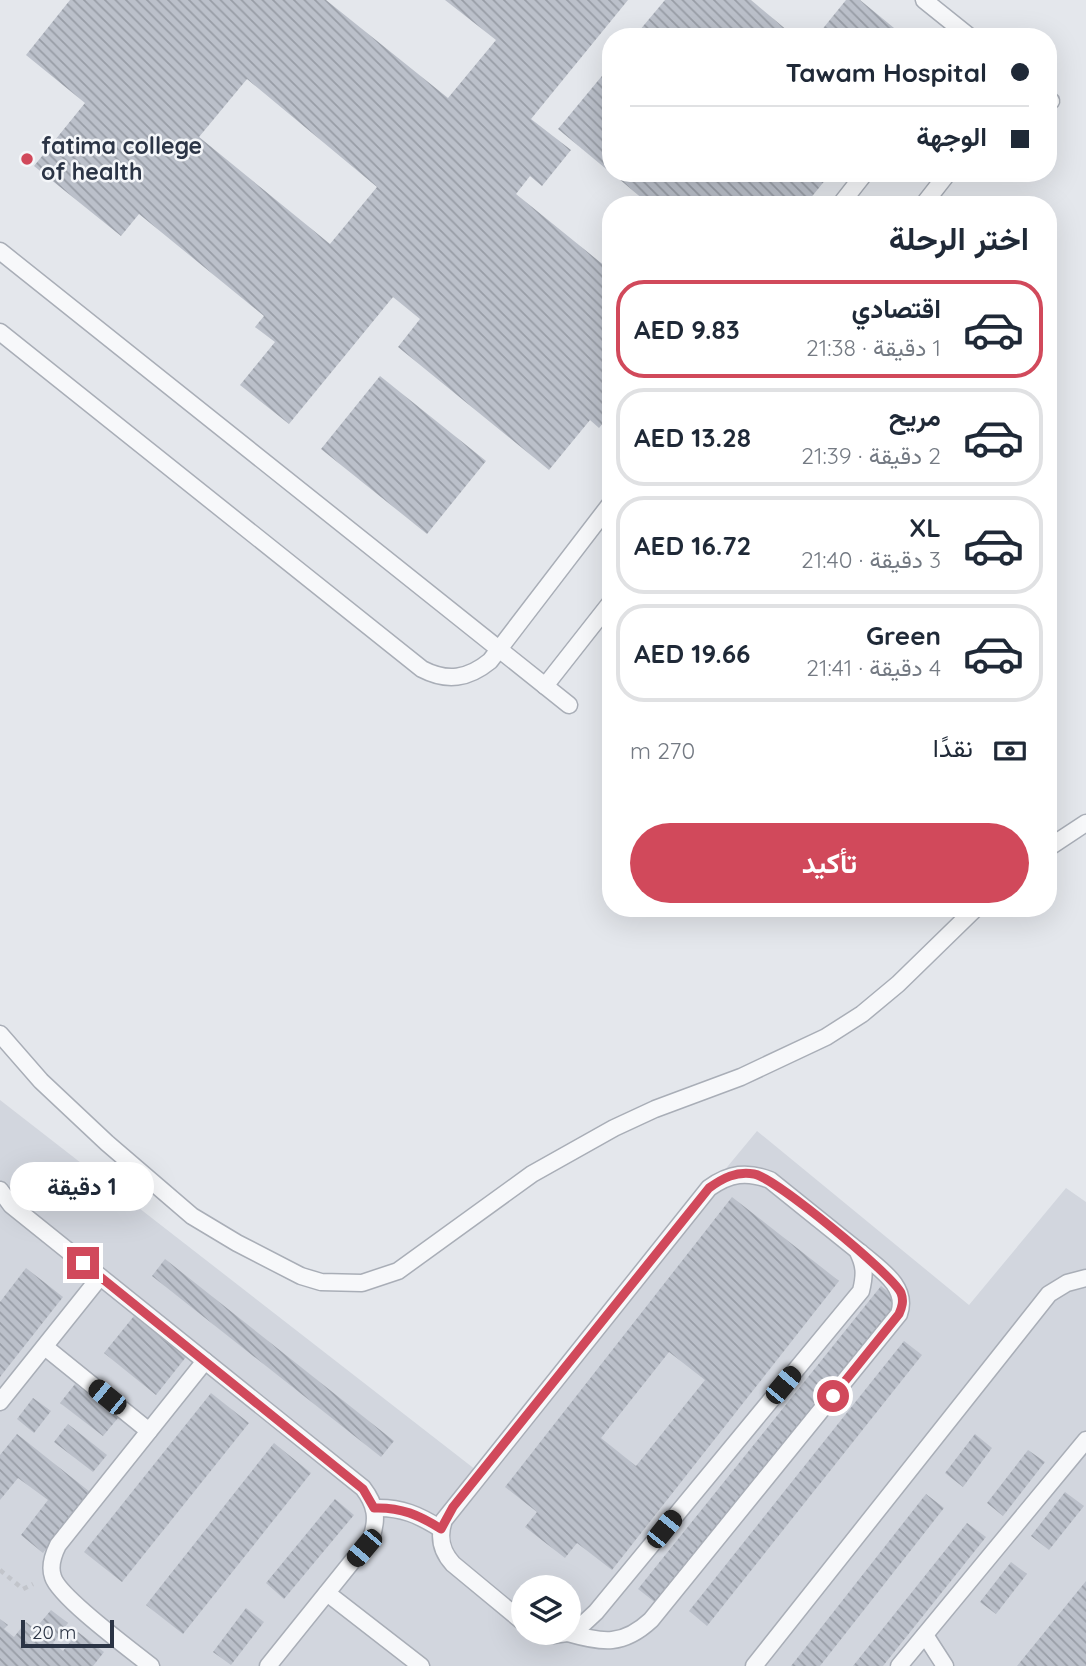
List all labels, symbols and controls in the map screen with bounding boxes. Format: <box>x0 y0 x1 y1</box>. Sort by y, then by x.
text: Tawam Hospital <box>786 56 987 89</box>
text: الوجهة <box>916 120 987 153</box>
place label: fatima college of health <box>41 131 202 186</box>
marker: fatima college of health <box>19 151 35 167</box>
text: اختر الرحلة <box>889 218 1029 258</box>
text: اقتصادي <box>852 292 941 325</box>
icon: car <box>962 298 1025 361</box>
text: AED 9.83 <box>634 313 740 346</box>
text: 1 دقيقة · 21:38 <box>806 333 941 362</box>
text: مريح <box>889 400 941 433</box>
icon: car <box>962 406 1025 469</box>
text: AED 13.28 <box>634 421 751 454</box>
text: 2 دقيقة · 21:39 <box>801 441 941 470</box>
text: XL <box>909 511 941 544</box>
icon: car <box>962 514 1025 577</box>
text: AED 16.72 <box>634 529 751 562</box>
text: 3 دقيقة · 21:40 <box>801 545 941 574</box>
text: Green <box>866 619 941 652</box>
icon: car <box>962 622 1025 685</box>
text: AED 19.66 <box>634 637 750 670</box>
text: 4 دقيقة · 21:41 <box>806 653 941 682</box>
text: نقدًا <box>933 731 973 764</box>
icon: cash <box>991 732 1029 770</box>
text: 270 m <box>630 736 695 765</box>
button: تأكيد <box>630 823 1029 903</box>
callout: 1 دقيقة <box>11 1162 155 1210</box>
text: 1 دقيقة <box>47 1172 117 1201</box>
route end <box>67 1247 99 1279</box>
car <box>762 1362 805 1408</box>
car <box>85 1376 130 1418</box>
route start <box>817 1380 849 1412</box>
car <box>643 1506 686 1552</box>
car <box>343 1525 386 1571</box>
map controls <box>511 1575 581 1645</box>
button: layers <box>511 1575 581 1645</box>
scale bar <box>21 1617 114 1649</box>
text: 20 m <box>32 1620 76 1644</box>

